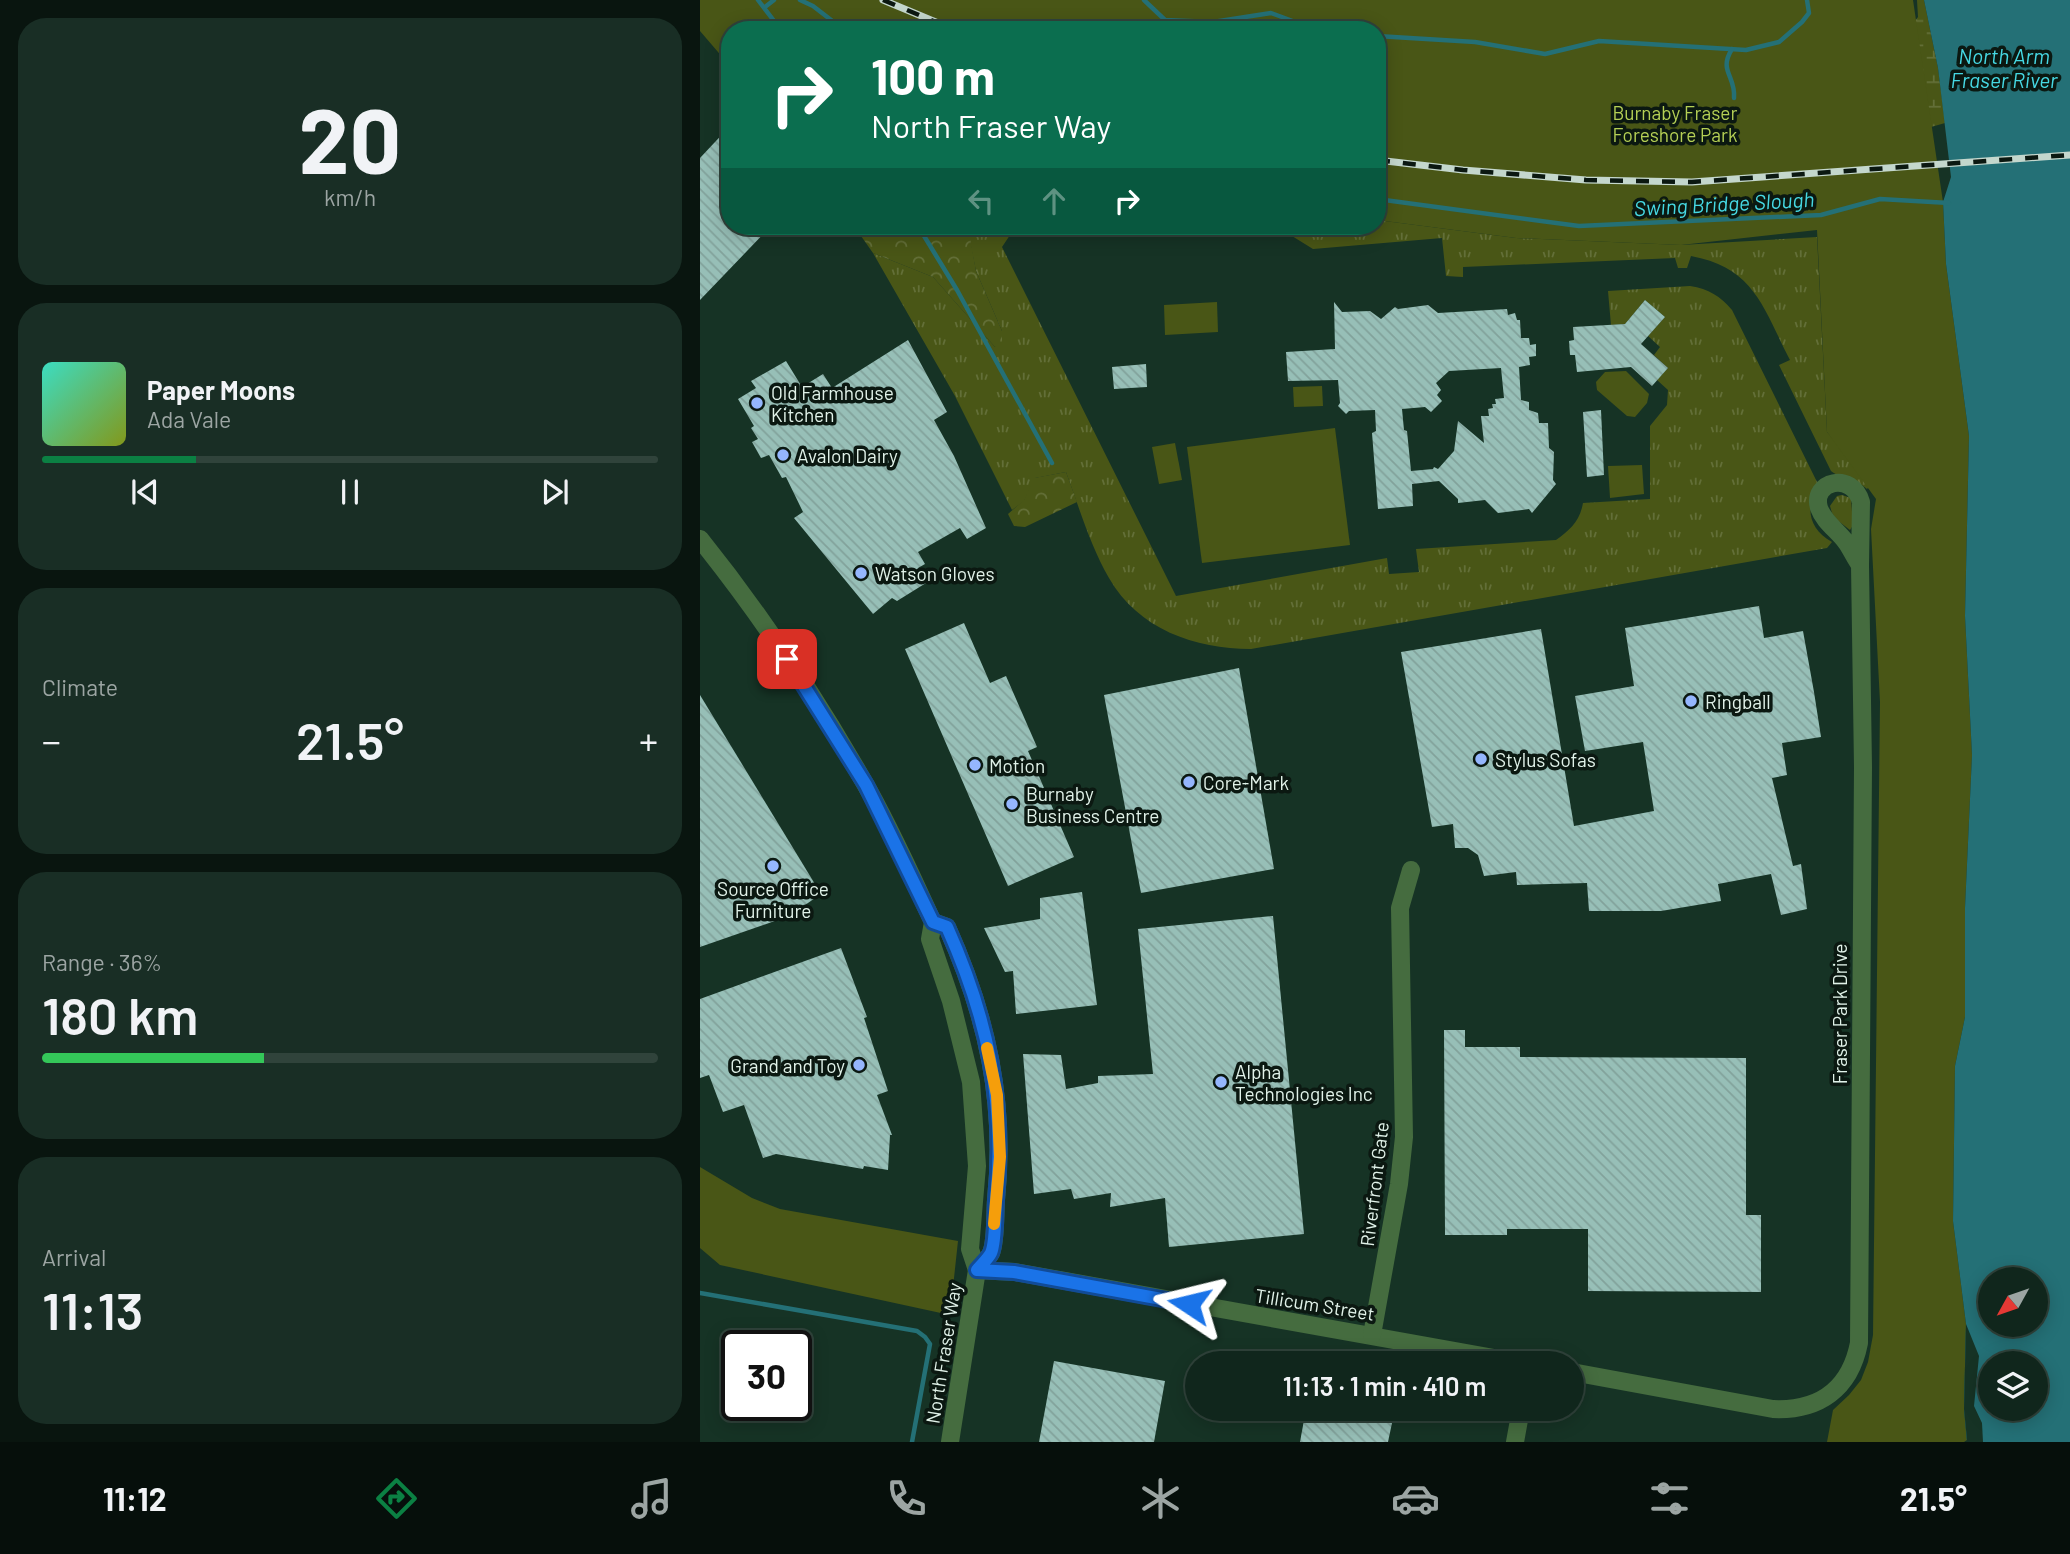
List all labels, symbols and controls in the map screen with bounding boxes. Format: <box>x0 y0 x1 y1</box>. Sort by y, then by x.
water label: North Arm Fraser River <box>1950 43 2058 92</box>
text: 100 m <box>871 46 995 105</box>
icon: right <box>756 49 847 140</box>
text: 20 <box>299 83 401 192</box>
park label: Burnaby Fraser Foreshore Park <box>1613 101 1737 146</box>
text: North Fraser Way <box>871 106 1111 144</box>
icon: left <box>962 182 1000 220</box>
icon: ahead <box>1035 182 1073 220</box>
icon: right <box>1108 182 1146 220</box>
text: km/h <box>324 183 376 211</box>
water label: Swing Bridge Slough <box>1633 186 1815 220</box>
text: Paper Moons <box>147 374 295 405</box>
place label: Old Farmhouse Kitchen <box>771 381 894 426</box>
marker: Old Farmhouse Kitchen <box>749 395 765 411</box>
text: Ada Vale <box>147 405 231 433</box>
place label: Avalon Dairy <box>797 444 898 467</box>
marker: Avalon Dairy <box>775 447 791 463</box>
icon: previous <box>126 473 164 511</box>
icon: pause <box>331 473 369 511</box>
icon: next <box>536 473 574 511</box>
place label: Watson Gloves <box>875 562 995 585</box>
marker: Watson Gloves <box>853 565 869 581</box>
pin <box>757 629 817 689</box>
icon: arrive <box>768 640 806 678</box>
text: Climate <box>42 673 118 701</box>
place label: Ringball <box>1705 690 1771 713</box>
marker: Ringball <box>1683 693 1699 709</box>
text: 21.5° <box>296 708 404 770</box>
text: − <box>42 717 61 763</box>
text: + <box>639 717 658 763</box>
place label: Stylus Sofas <box>1495 748 1596 771</box>
marker: Stylus Sofas <box>1473 751 1489 767</box>
place label: Motion <box>989 754 1045 777</box>
marker: Motion <box>967 757 983 773</box>
place label: Core-Mark <box>1203 771 1289 794</box>
marker: Core-Mark <box>1181 774 1197 790</box>
place label: Burnaby Business Centre <box>1026 782 1159 827</box>
marker: Burnaby Business Centre <box>1004 796 1020 812</box>
marker: Source Office Furniture <box>765 858 781 874</box>
place label: Source Office Furniture <box>717 877 829 922</box>
street label: Fraser Park Drive <box>1828 944 1851 1084</box>
text: Range · 36% <box>42 948 162 976</box>
text: 180 km <box>42 983 198 1045</box>
place label: Grand and Toy <box>730 1054 845 1077</box>
marker: Grand and Toy <box>851 1057 867 1073</box>
place label: Alpha Technologies Inc <box>1235 1060 1373 1105</box>
marker: Alpha Technologies Inc <box>1213 1074 1229 1090</box>
street label: Riverfront Gate <box>1355 1120 1393 1248</box>
text: Arrival <box>42 1243 106 1271</box>
position arrow <box>1152 1267 1226 1341</box>
north arrow <box>1978 1267 2048 1337</box>
map controls <box>1978 1267 2048 1421</box>
text: 11:13 <box>42 1278 143 1340</box>
street label: North Fraser Way <box>920 1281 966 1425</box>
street label: Tillicum Street <box>1254 1283 1376 1325</box>
speed limit sign: 30 <box>721 1330 812 1421</box>
button: layers <box>1978 1351 2048 1421</box>
text: 11:13 · 1 min · 410 m <box>1283 1370 1486 1401</box>
icon: directions <box>372 1474 421 1523</box>
icon: music <box>627 1474 676 1523</box>
icon: phone <box>882 1474 931 1523</box>
icon: climate <box>1136 1474 1185 1523</box>
icon: car <box>1391 1474 1440 1523</box>
icon: filters <box>1645 1474 1694 1523</box>
text: 11:12 <box>103 1479 167 1517</box>
text: 21.5° <box>1900 1479 1967 1517</box>

